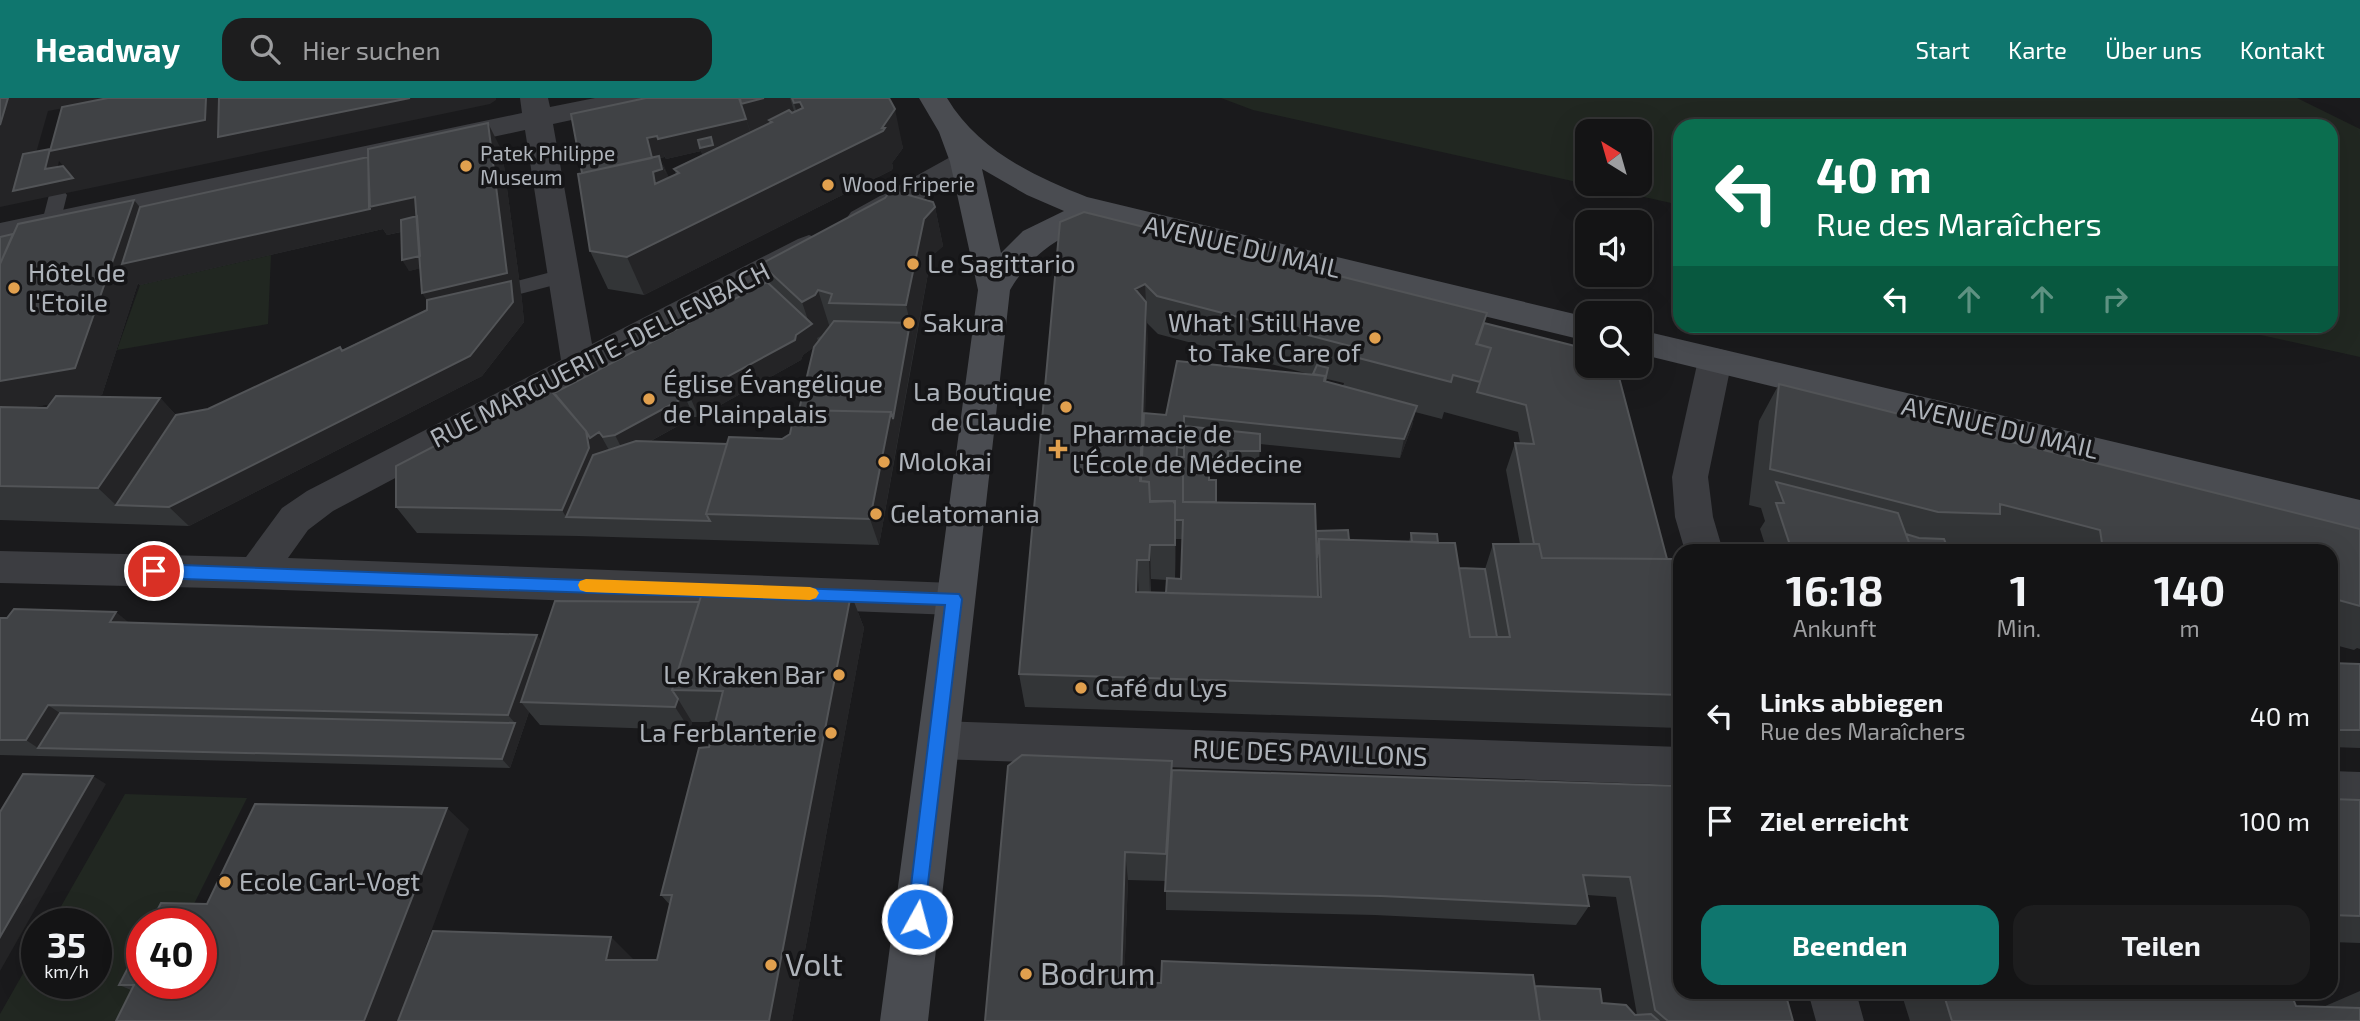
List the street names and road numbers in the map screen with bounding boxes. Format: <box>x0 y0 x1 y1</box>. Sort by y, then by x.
street label: AVENUE DU MAIL <box>1141 208 1344 283</box>
street label: RUE MARGUERITE-DELLENBACH <box>424 254 774 453</box>
street label: AVENUE DU MAIL <box>1899 389 2102 464</box>
street label: RUE DES PAVILLONS <box>1192 732 1428 771</box>

